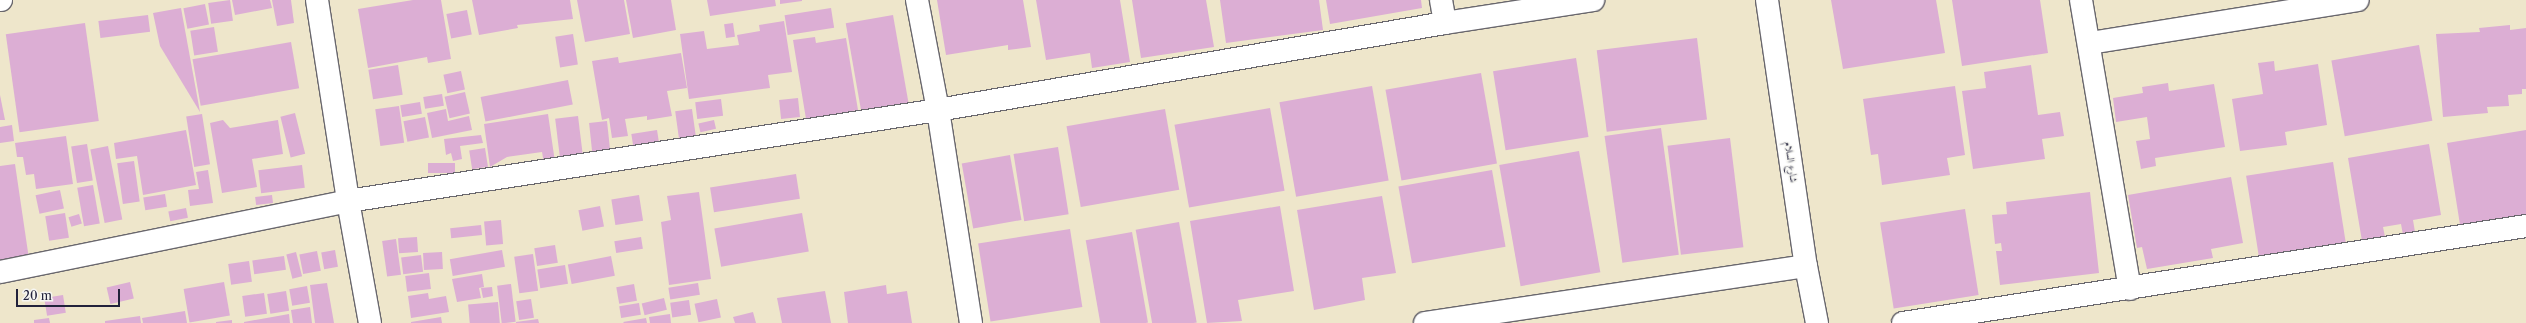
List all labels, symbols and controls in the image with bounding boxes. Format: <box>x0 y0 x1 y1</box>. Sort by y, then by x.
street label: شارع السلام <box>1782 141 1800 183</box>
scale bar <box>18 281 122 307</box>
text: 20 m <box>23 288 52 303</box>

